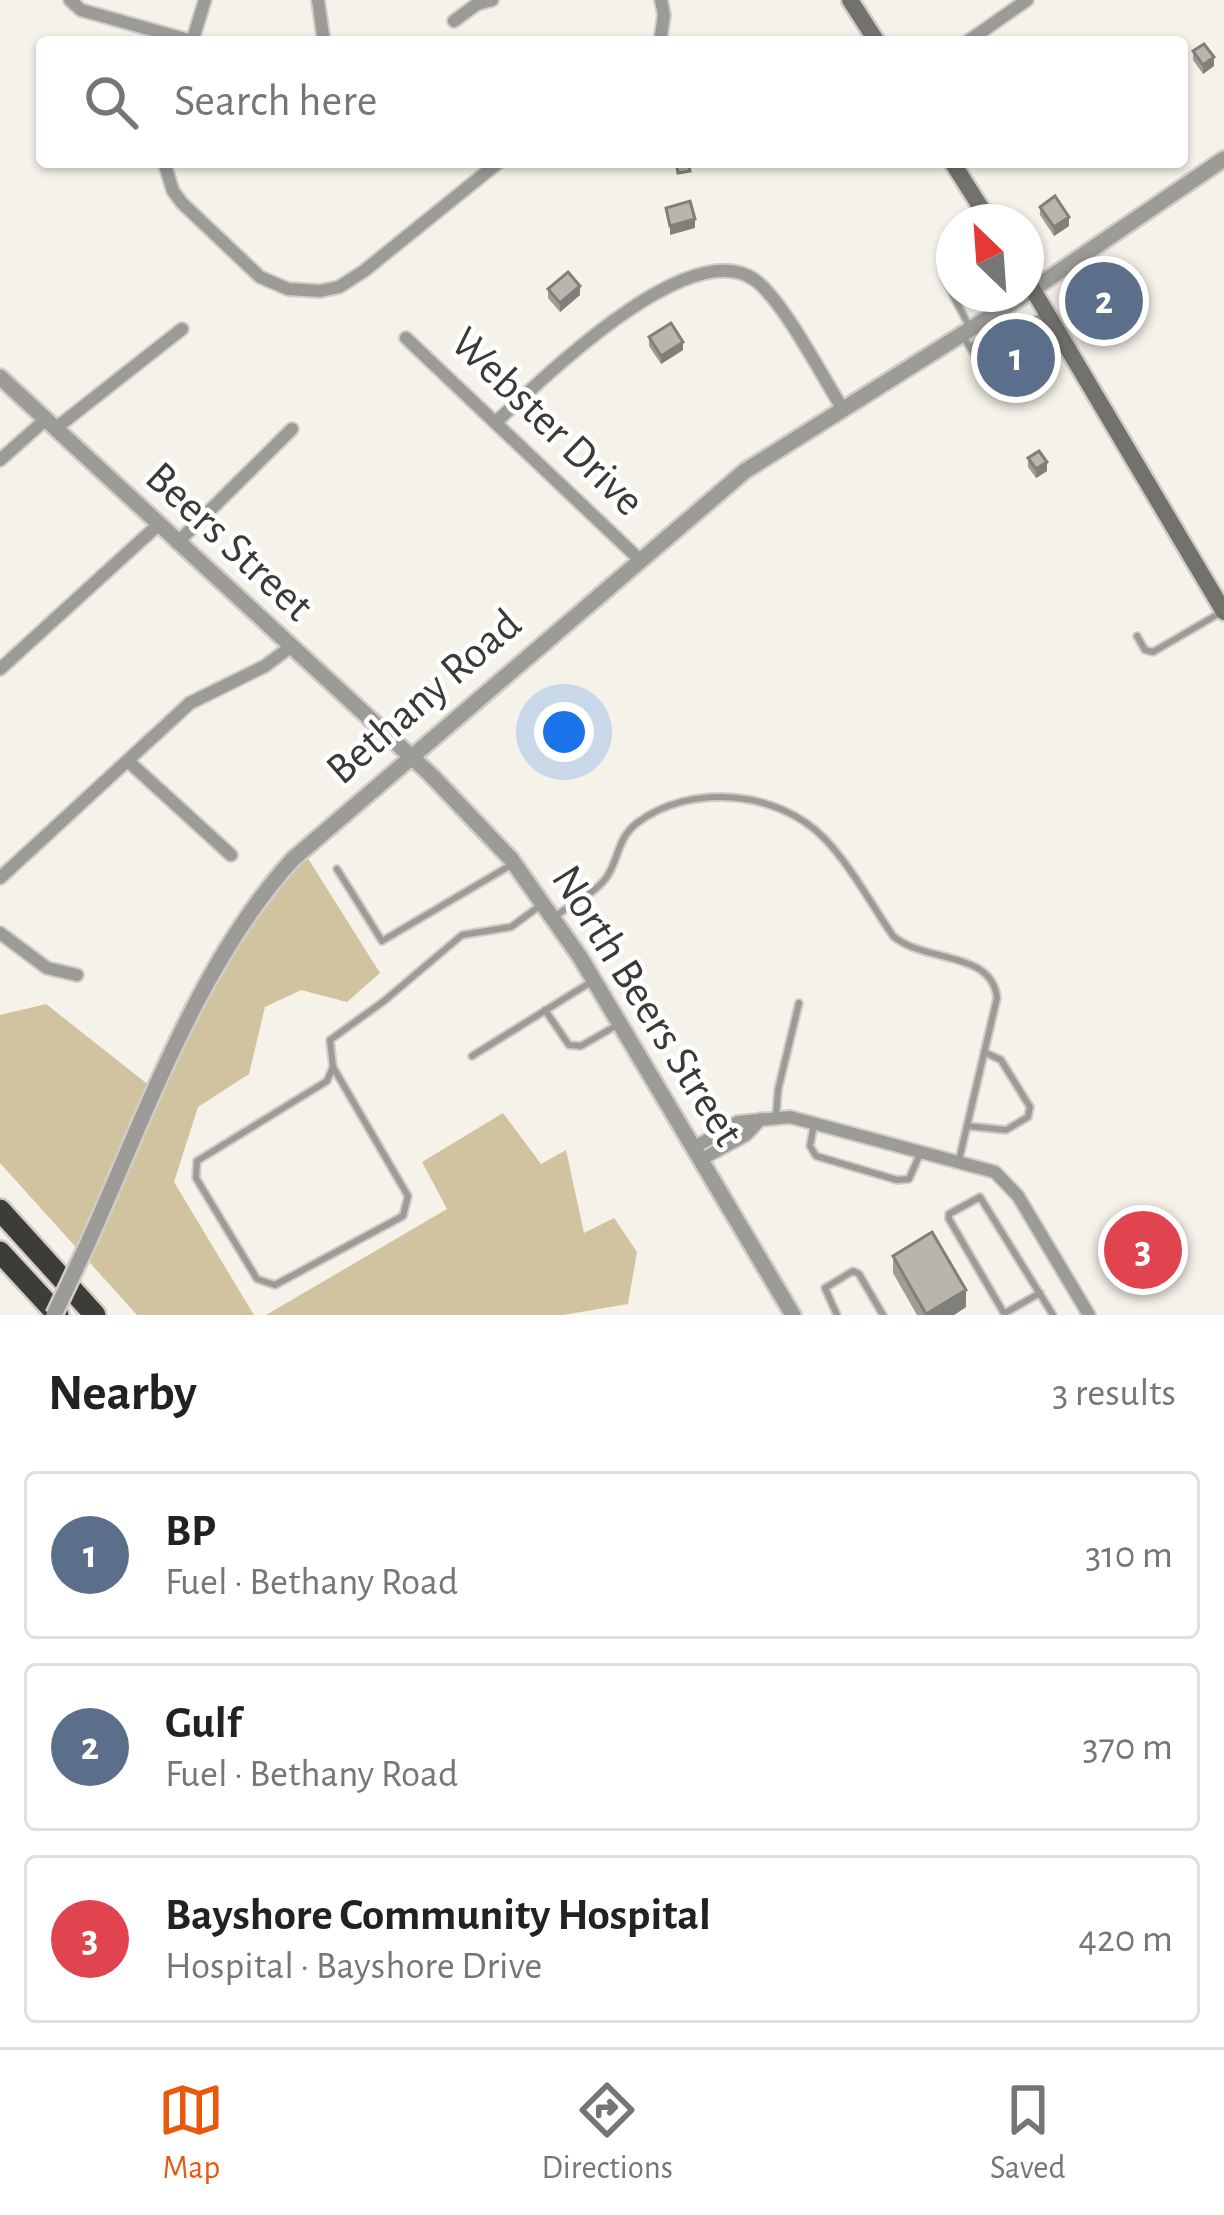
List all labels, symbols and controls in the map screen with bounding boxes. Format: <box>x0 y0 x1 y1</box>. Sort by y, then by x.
search box <box>36 36 1188 168</box>
icon: search <box>78 69 144 135</box>
text: Search here <box>174 79 377 124</box>
north arrow <box>936 204 1044 312</box>
pin: 2 <box>1065 256 1143 346</box>
pin: 1 <box>977 313 1055 403</box>
street label: Webster Drive <box>442 319 652 525</box>
street label: Beers Street <box>137 454 321 630</box>
street label: Bethany Road <box>318 601 530 793</box>
your location <box>534 702 594 762</box>
street label: North Beers Street <box>543 858 751 1154</box>
pin: 3 <box>1104 1205 1182 1295</box>
text: Nearby <box>48 1368 197 1419</box>
text: 3 results <box>1052 1374 1176 1413</box>
text: BP <box>165 1509 216 1554</box>
text: 1 <box>83 1536 97 1575</box>
text: 310 m <box>1085 1536 1173 1575</box>
text: Fuel · Bethany Road <box>165 1563 458 1602</box>
text: Gulf <box>165 1701 241 1746</box>
text: 2 <box>81 1728 99 1767</box>
text: 370 m <box>1082 1728 1173 1767</box>
text: Fuel · Bethany Road <box>165 1755 458 1794</box>
text: Bayshore Community Hospital <box>165 1893 711 1938</box>
text: 3 <box>82 1920 98 1959</box>
text: 420 m <box>1078 1920 1173 1959</box>
text: Hospital · Bayshore Drive <box>165 1947 542 1986</box>
tab: Map <box>158 2077 224 2189</box>
tab: Directions <box>541 2077 673 2189</box>
tab: Saved <box>990 2077 1065 2189</box>

